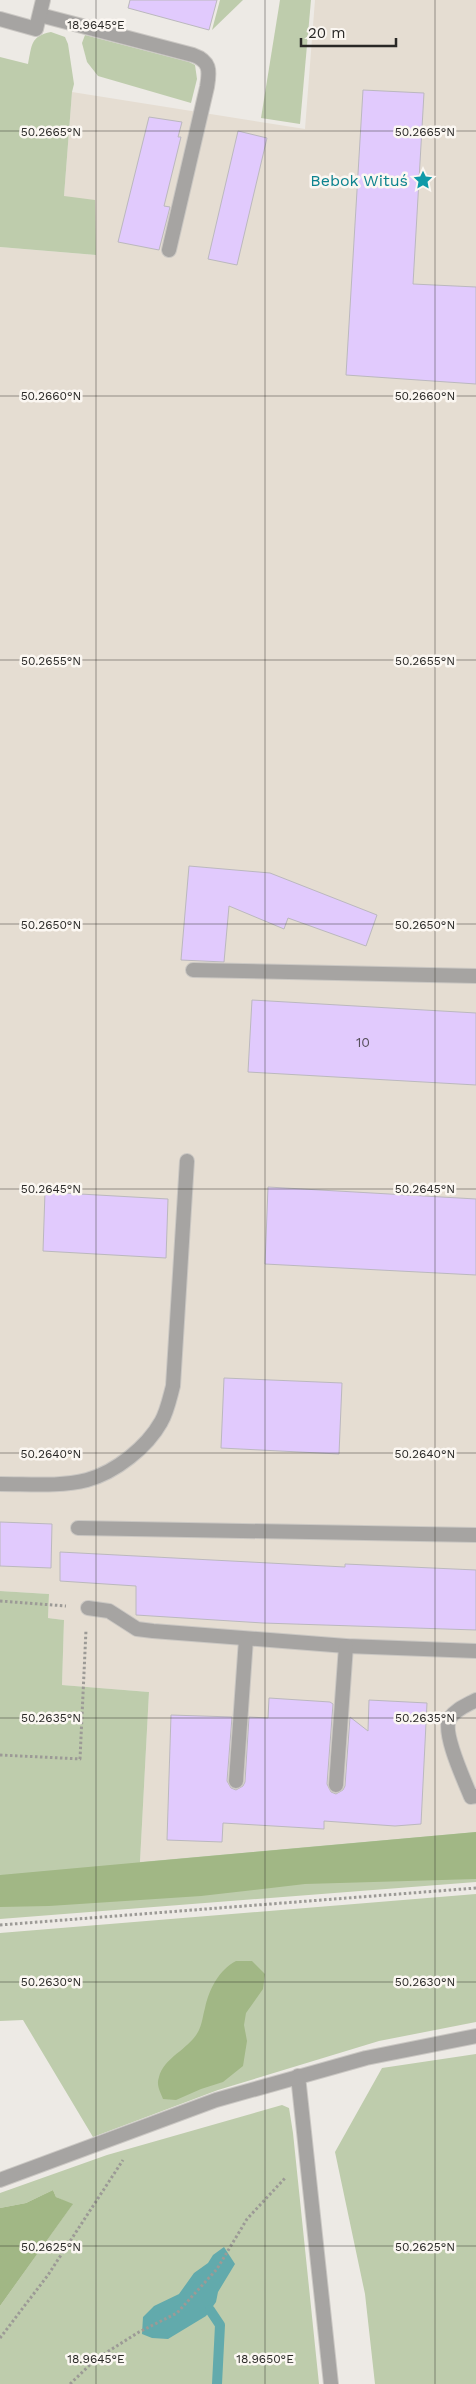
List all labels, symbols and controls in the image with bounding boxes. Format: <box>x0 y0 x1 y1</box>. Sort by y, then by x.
scale bar <box>301 15 396 47</box>
text: 18.9645°E <box>67 18 125 32</box>
text: 20 m <box>308 24 346 42</box>
text: 50.2665°N <box>21 125 81 139</box>
text: 50.2665°N <box>395 125 455 139</box>
place icon: Bebok Wituś <box>412 169 434 191</box>
place label: Bebok Wituś <box>310 171 408 190</box>
text: 50.2660°N <box>21 389 81 403</box>
text: 50.2660°N <box>395 389 455 403</box>
text: 50.2655°N <box>21 654 81 668</box>
text: 50.2655°N <box>395 654 455 668</box>
text: 50.2650°N <box>21 918 81 932</box>
text: 50.2650°N <box>395 918 455 932</box>
house number: 10 <box>356 1034 370 1050</box>
text: 50.2645°N <box>21 1182 81 1196</box>
text: 50.2645°N <box>395 1182 455 1196</box>
text: 50.2640°N <box>21 1447 81 1461</box>
text: 50.2640°N <box>395 1447 455 1461</box>
text: 50.2635°N <box>21 1711 81 1725</box>
text: 50.2635°N <box>395 1711 455 1725</box>
text: 50.2630°N <box>21 1975 81 1989</box>
text: 50.2630°N <box>395 1975 455 1989</box>
text: 50.2625°N <box>21 2240 81 2254</box>
text: 50.2625°N <box>395 2240 455 2254</box>
text: 18.9645°E <box>67 2352 125 2366</box>
text: 18.9650°E <box>236 2352 294 2366</box>

